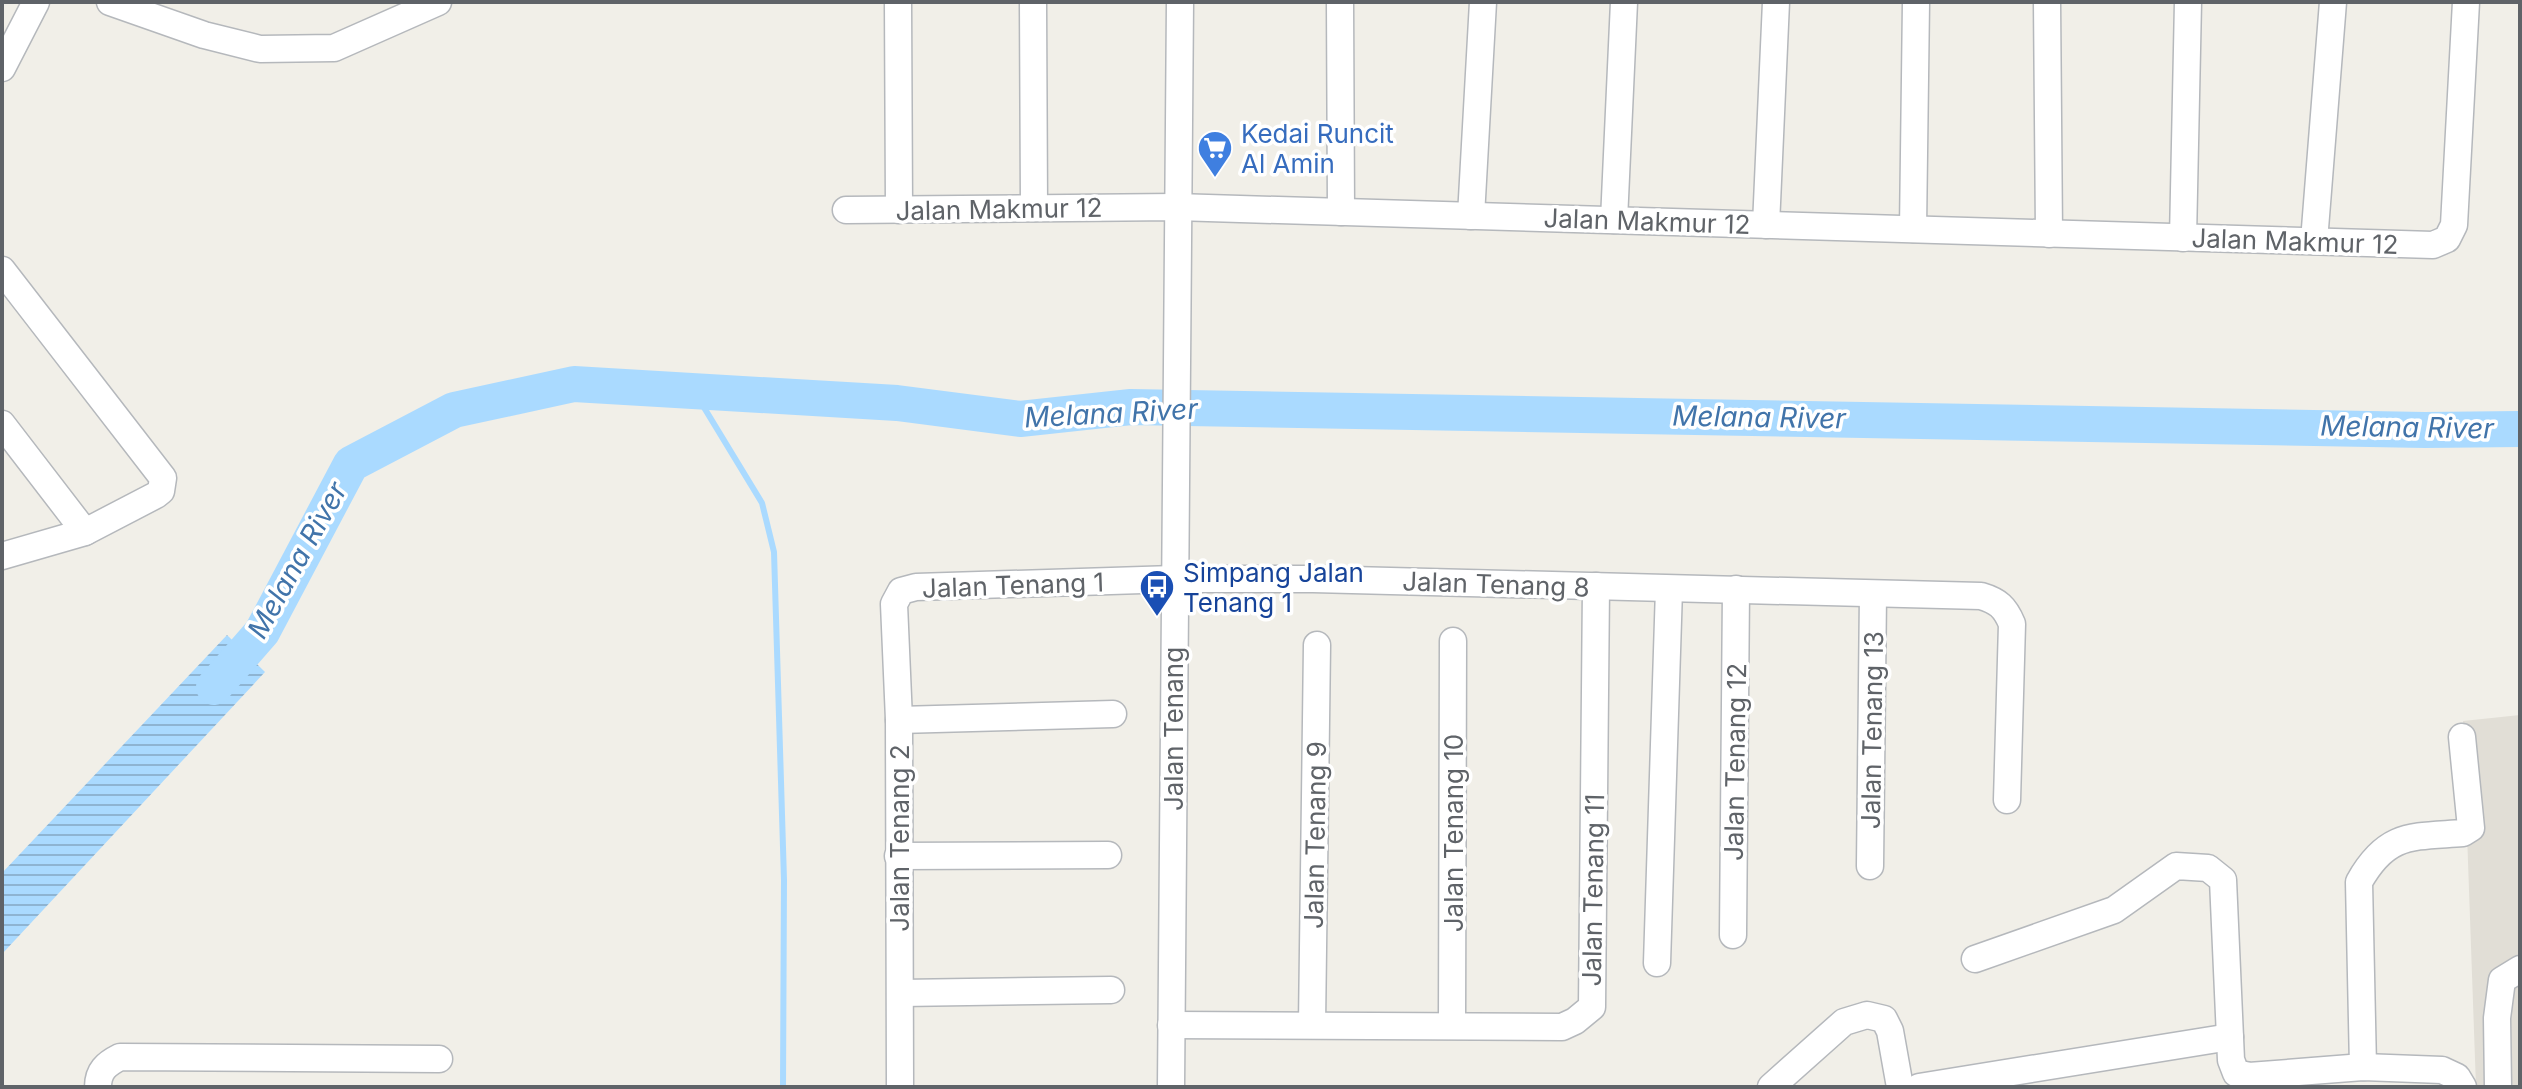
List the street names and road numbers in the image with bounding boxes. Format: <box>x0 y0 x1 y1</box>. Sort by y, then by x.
street label: Jalan Makmur 12 <box>895 192 1103 226</box>
street label: Jalan Makmur 12 <box>1543 202 1751 240</box>
street label: Jalan Makmur 12 <box>2191 222 2399 260</box>
street label: Jalan Tenang 8 <box>1402 565 1590 603</box>
street label: Jalan Tenang 1 <box>921 566 1105 604</box>
street label: Jalan Tenang 13 <box>1855 631 1889 829</box>
street label: Jalan Tenang <box>1158 647 1189 811</box>
street label: Jalan Tenang 12 <box>1718 663 1752 861</box>
street label: Jalan Tenang 10 <box>1438 734 1469 932</box>
street label: Jalan Tenang 9 <box>1298 741 1332 929</box>
street label: Jalan Tenang 2 <box>884 744 915 932</box>
street label: Jalan Tenang 11 <box>1576 793 1610 987</box>

